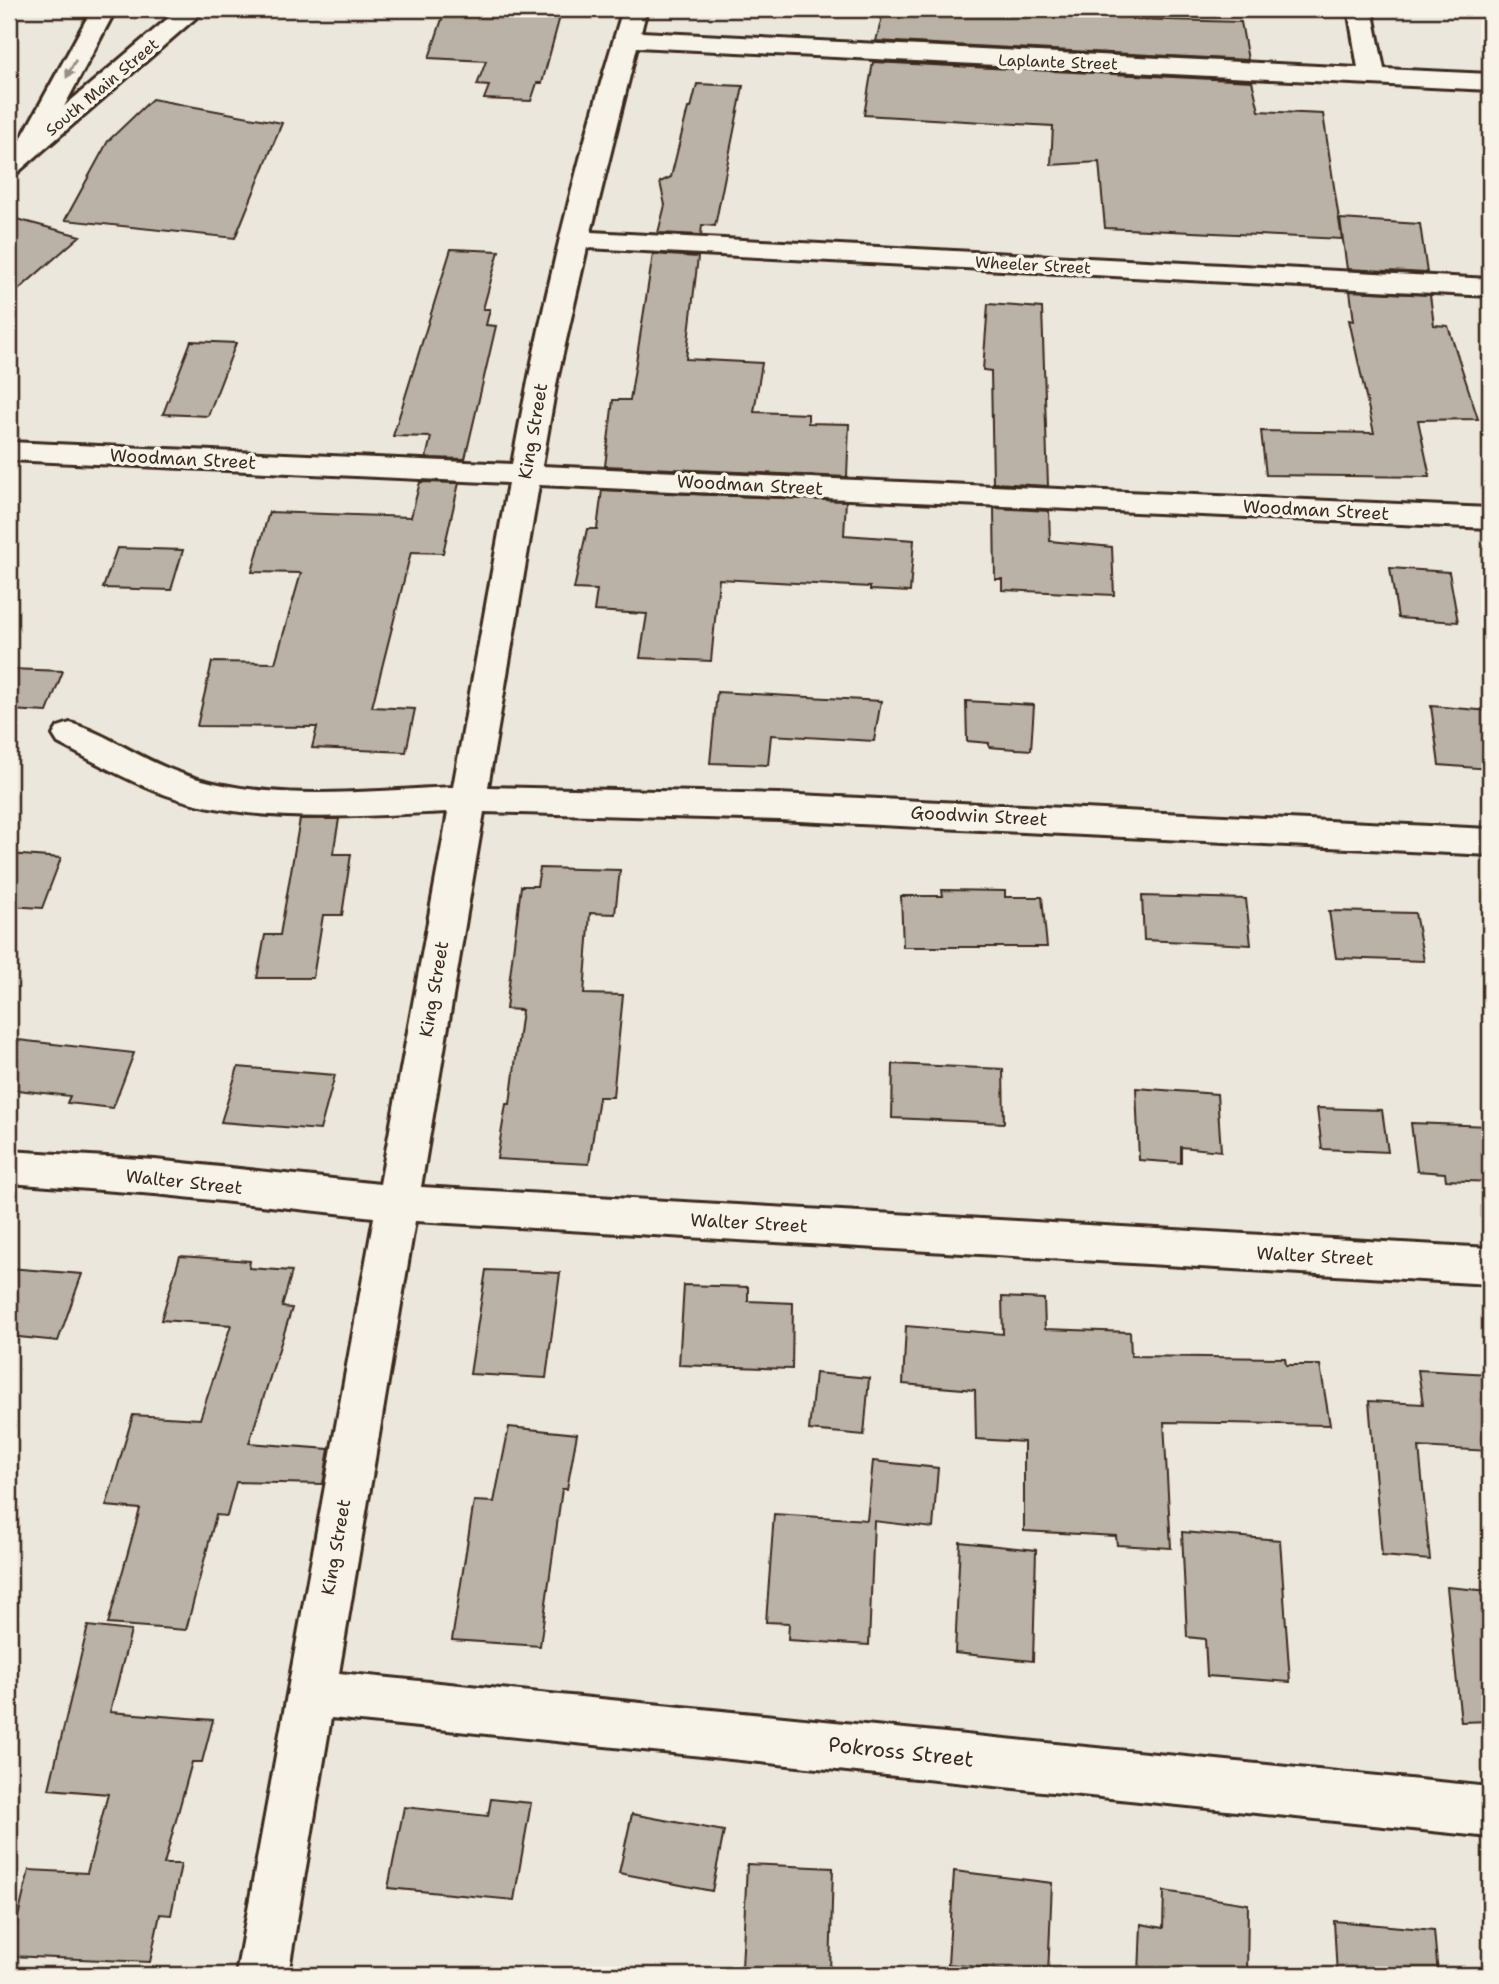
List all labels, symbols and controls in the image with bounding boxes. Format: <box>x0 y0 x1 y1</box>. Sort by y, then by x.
street label: South Main Street <box>41 33 163 141</box>
street label: Laplante Street <box>998 49 1118 75</box>
one-way arrow <box>65 59 77 79</box>
street label: Wheeler Street <box>974 251 1092 279</box>
street label: King Street <box>513 381 553 481</box>
street label: Woodman Street <box>109 443 257 475</box>
street label: Woodman Street <box>676 469 824 501</box>
street label: Woodman Street <box>1242 494 1390 526</box>
street label: Goodwin Street <box>910 800 1048 832</box>
street label: King Street <box>414 939 454 1039</box>
street label: Walter Street <box>124 1164 244 1200</box>
street label: Walter Street <box>690 1208 808 1238</box>
street label: Walter Street <box>1256 1241 1374 1271</box>
street label: King Street <box>316 1497 356 1597</box>
street label: Pokross Street <box>827 1730 975 1774</box>

